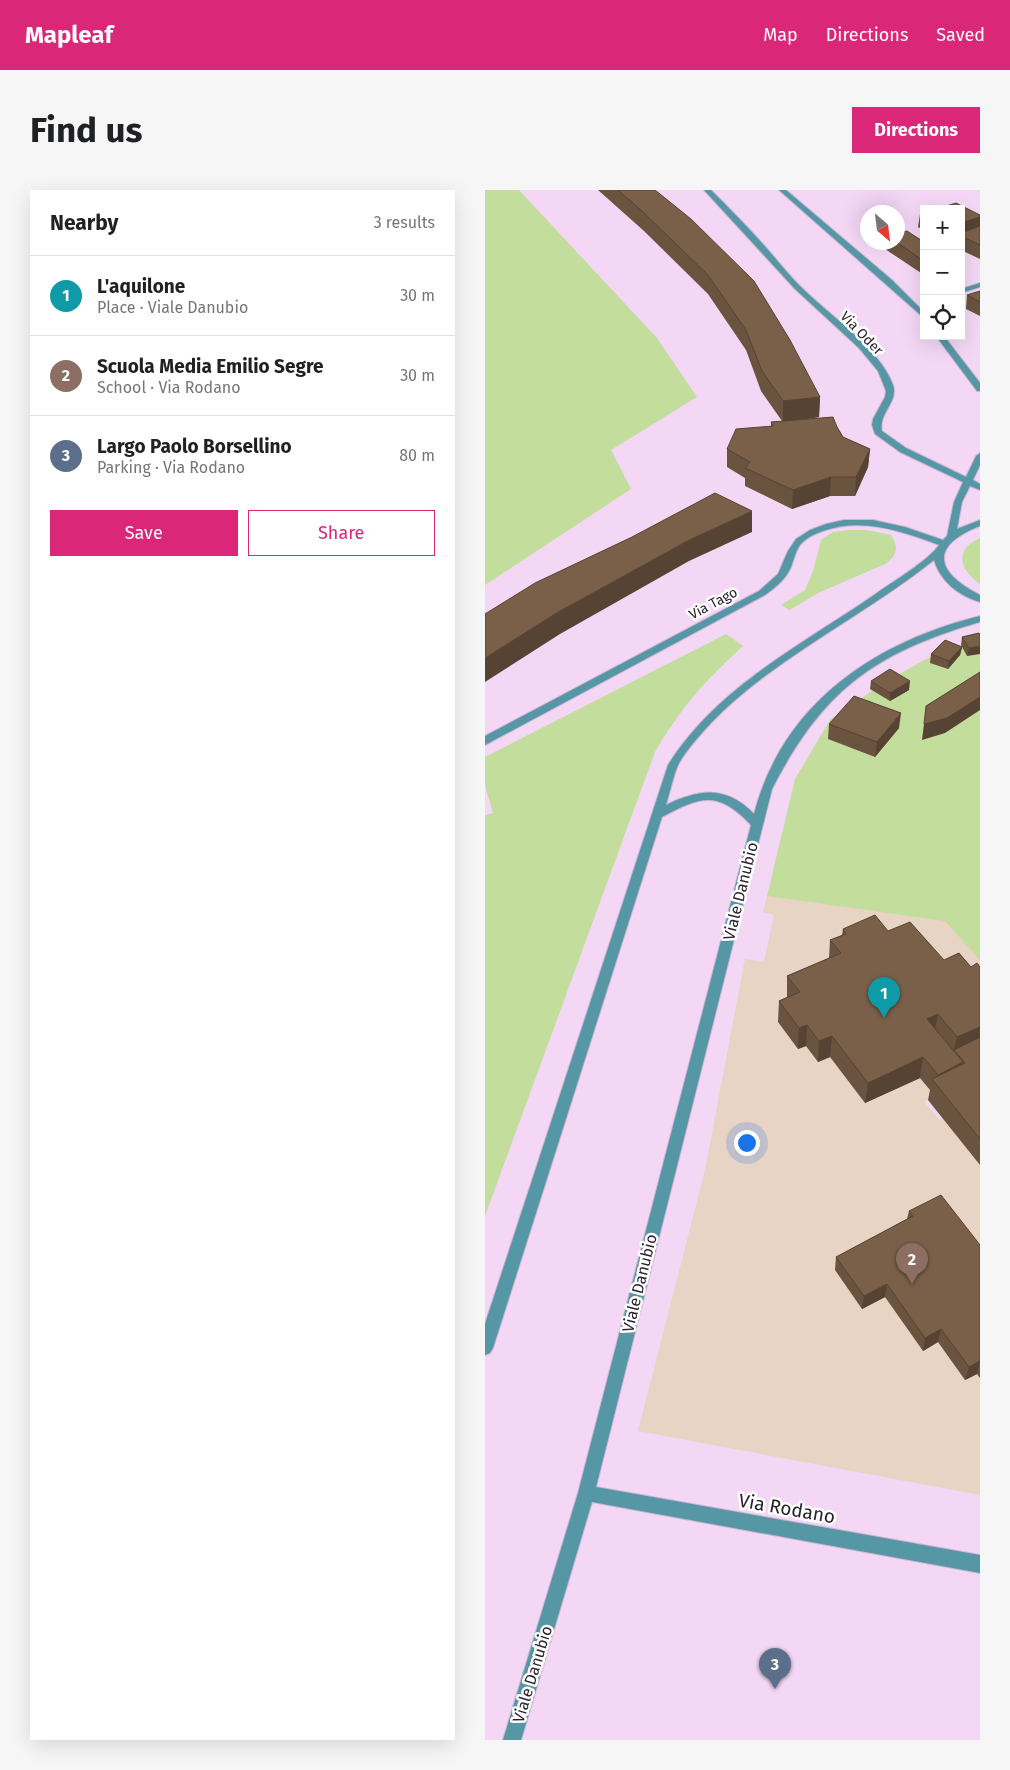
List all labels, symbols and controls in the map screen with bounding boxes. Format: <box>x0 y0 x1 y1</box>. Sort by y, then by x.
text: Mapleaf <box>25 21 113 49</box>
text: Map <box>763 24 798 46</box>
text: Directions <box>826 24 908 46</box>
text: Saved <box>936 24 985 46</box>
button: Directions <box>852 107 980 153</box>
text: Find us <box>30 109 142 151</box>
north arrow <box>860 205 905 250</box>
map controls <box>920 205 965 340</box>
button: + <box>920 205 965 250</box>
text: Nearby <box>50 210 118 236</box>
text: 3 results <box>374 213 435 232</box>
button: − <box>920 250 965 295</box>
text: L'aquilone <box>97 275 185 298</box>
text: 1 <box>62 286 70 305</box>
text: 30 m <box>400 286 435 305</box>
button: locate <box>920 295 965 340</box>
text: Place · Viale Danubio <box>97 298 248 317</box>
street label: Via Oder <box>837 308 887 359</box>
text: Scuola Media Emilio Segre <box>97 355 323 378</box>
text: 2 <box>62 366 70 385</box>
text: 30 m <box>400 366 435 385</box>
text: School · Via Rodano <box>97 378 241 397</box>
text: Largo Paolo Borsellino <box>97 435 292 458</box>
text: 3 <box>62 446 70 465</box>
text: 80 m <box>399 446 435 465</box>
text: Parking · Via Rodano <box>97 458 245 477</box>
button: Save <box>50 510 238 556</box>
button: Share <box>248 510 435 556</box>
street label: Via Tago <box>686 584 740 623</box>
street label: Viale Danubio <box>719 840 762 942</box>
pin: 1 <box>868 977 900 1018</box>
your location <box>734 1130 760 1156</box>
street label: Viale Danubio <box>618 1232 661 1334</box>
pin: 2 <box>896 1243 928 1284</box>
street label: Via Rodano <box>737 1489 837 1528</box>
street label: Viale Danubio <box>509 1623 556 1725</box>
pin: 3 <box>759 1648 791 1689</box>

